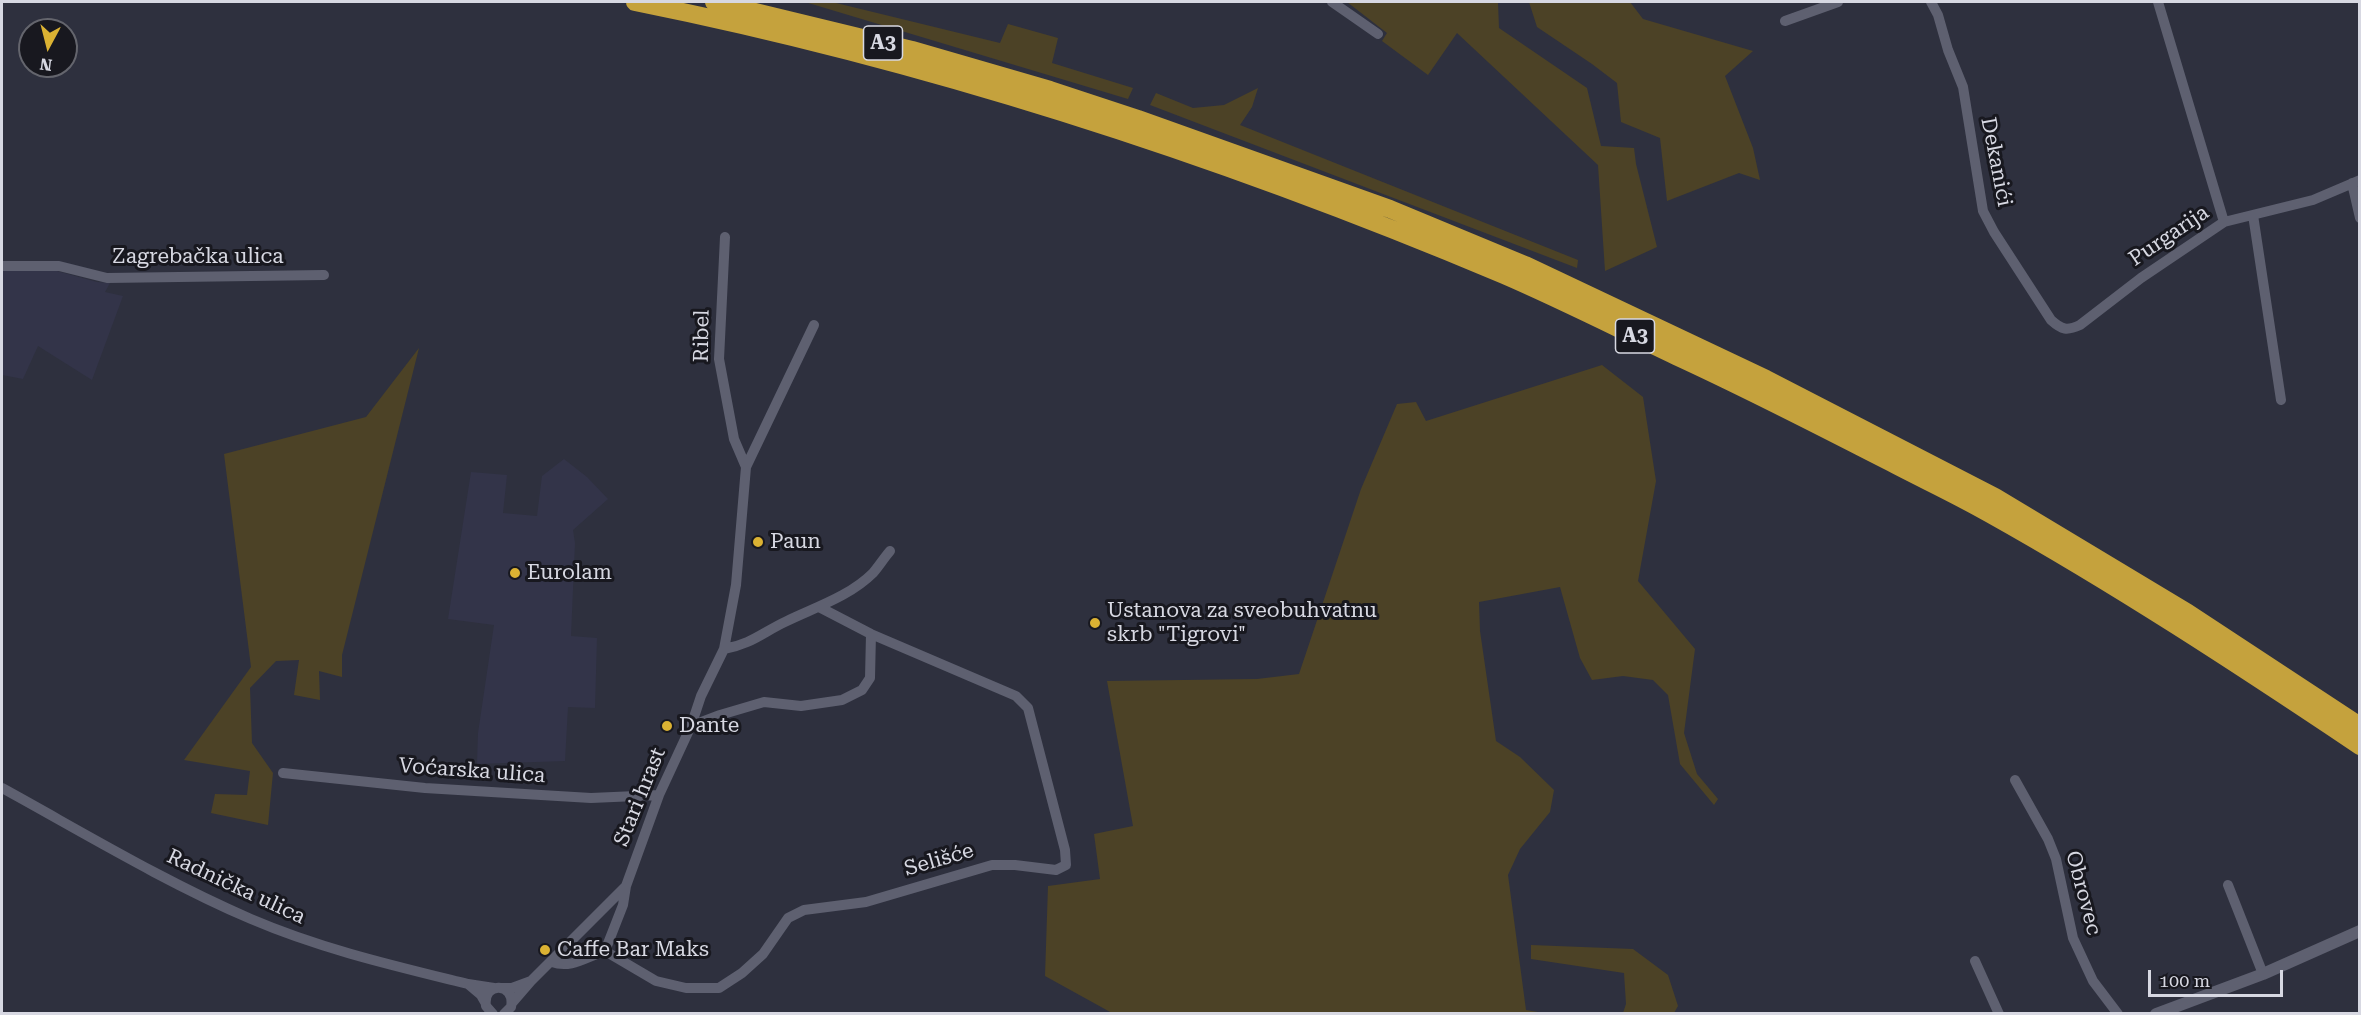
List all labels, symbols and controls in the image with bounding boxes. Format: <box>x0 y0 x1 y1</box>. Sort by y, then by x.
north arrow <box>18 18 78 78</box>
road number: A3 <box>864 26 902 60</box>
text: N <box>39 54 53 75</box>
street label: Dekanići <box>1975 115 2017 209</box>
street label: Purgarija <box>2124 200 2214 272</box>
street label: Zagrebačka ulica <box>112 244 284 270</box>
street label: Ribel <box>689 309 715 363</box>
road number: A3 <box>1616 319 1654 353</box>
place label: Paun <box>770 529 821 555</box>
marker: Paun <box>751 535 765 549</box>
place label: Eurolam <box>527 560 612 586</box>
marker: Eurolam <box>508 566 522 580</box>
place label: Ustanova za sveobuhvatnu skrb "Tigrovi" <box>1107 598 1377 648</box>
marker: Ustanova za sveobuhvatnu skrb "Tigrovi" <box>1088 616 1102 630</box>
place label: Dante <box>679 713 739 739</box>
marker: Dante <box>660 719 674 733</box>
street label: Stari hrast <box>609 744 671 850</box>
street label: Voćarska ulica <box>398 753 546 789</box>
street label: Selišće <box>901 838 977 882</box>
street label: Radnička ulica <box>163 844 309 930</box>
street label: Obrovec <box>2060 848 2106 938</box>
place label: Caffe Bar Maks <box>557 937 709 963</box>
marker: Caffe Bar Maks <box>538 943 552 957</box>
scale bar <box>2151 958 2286 996</box>
text: 100 m <box>2159 970 2210 991</box>

